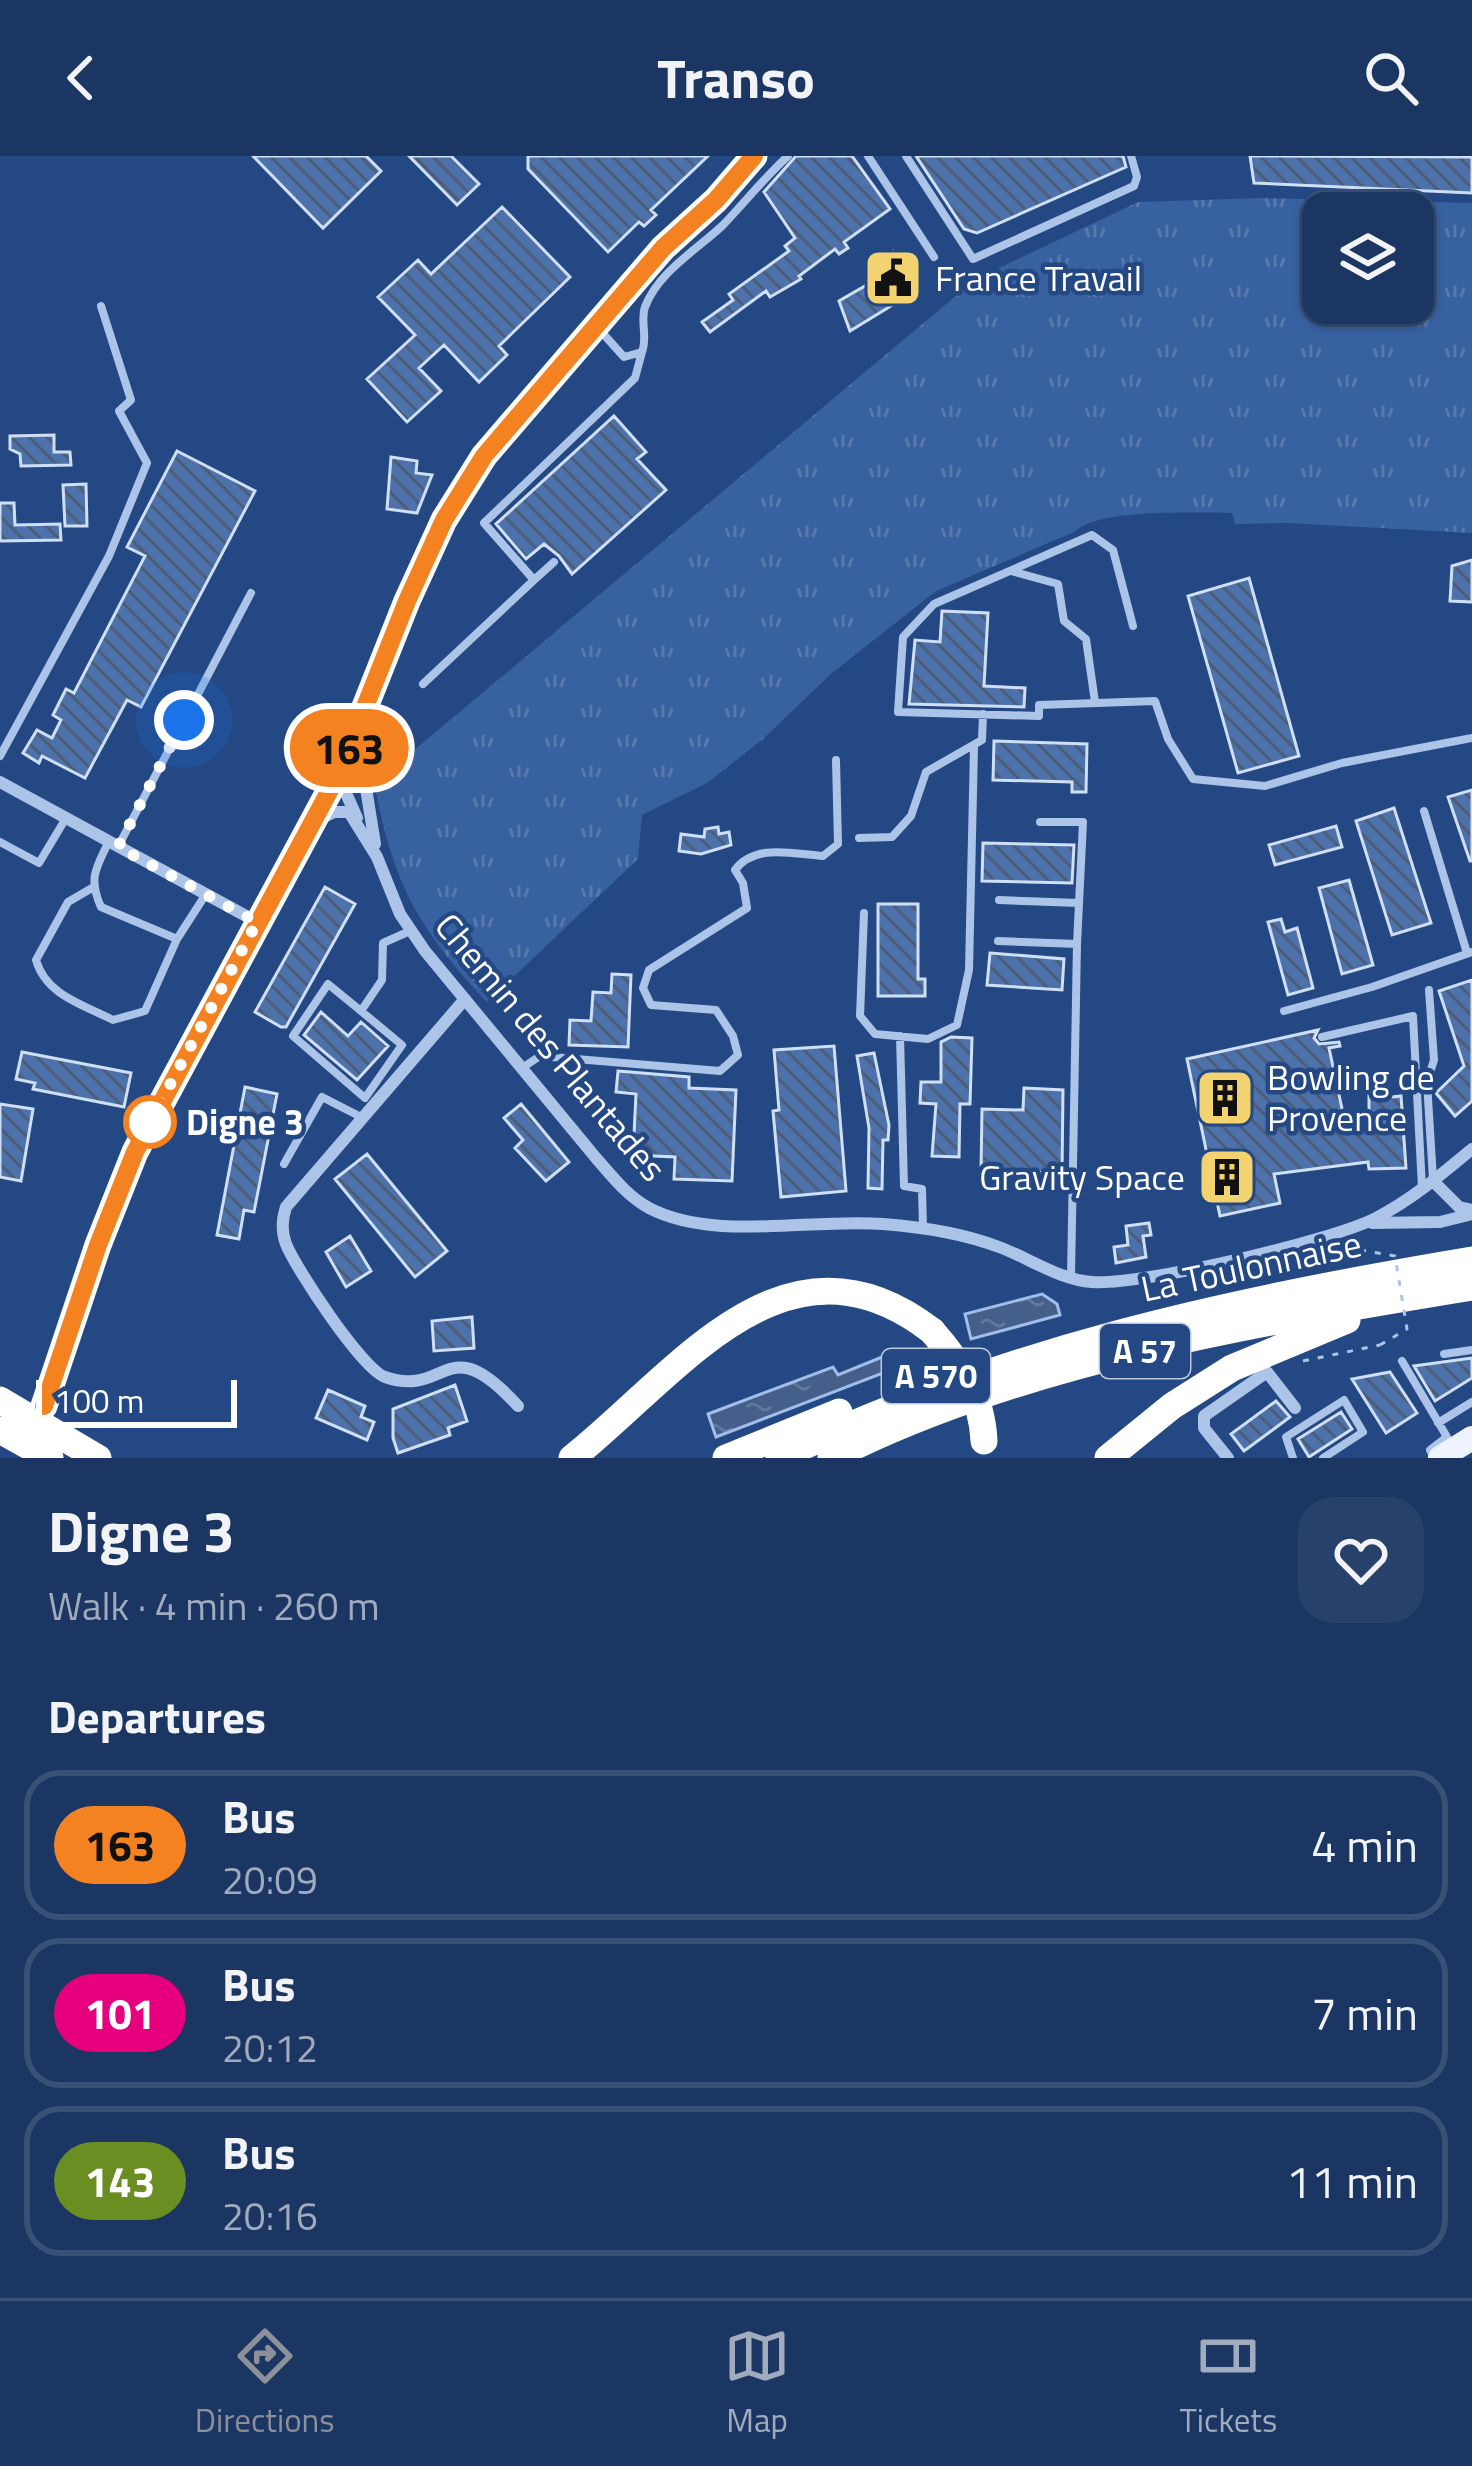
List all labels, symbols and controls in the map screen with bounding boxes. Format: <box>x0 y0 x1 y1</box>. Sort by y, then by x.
text: Transo <box>657 37 815 119</box>
icon: back <box>48 45 114 111</box>
icon: search <box>1358 45 1424 111</box>
map controls <box>1302 192 1434 324</box>
button: layers <box>1302 192 1434 324</box>
public building icon: France Travail <box>862 247 924 309</box>
place label: France Travail <box>935 250 1142 305</box>
your location <box>154 690 214 750</box>
line badge: 163 <box>280 709 418 787</box>
text: 163 <box>314 716 384 780</box>
street label: Chemin des Plantades <box>422 900 680 1193</box>
place label: Bowling de Provence <box>1267 1049 1435 1145</box>
building icon: Bowling de Provence <box>1194 1067 1256 1129</box>
place label: Digne 3 <box>186 1094 304 1149</box>
marker: Digne 3 <box>125 1097 175 1147</box>
building icon: Gravity Space <box>1196 1146 1258 1208</box>
place label: Gravity Space <box>979 1149 1185 1204</box>
street label: La Toulonnaise <box>1136 1215 1366 1316</box>
road number: A 57 <box>1100 1324 1190 1378</box>
road number: A 570 <box>882 1349 990 1403</box>
scale bar <box>36 1374 237 1427</box>
text: 100 m <box>54 1376 144 1426</box>
text: Digne 3 <box>48 1487 235 1574</box>
button: heart <box>1298 1497 1424 1623</box>
text: Walk · 4 min · 260 m <box>48 1576 380 1635</box>
text: Departures <box>48 1682 266 1750</box>
text: Bus <box>222 1782 296 1850</box>
text: 4 min <box>1311 1811 1418 1879</box>
text: 163 <box>85 1813 155 1877</box>
text: 20:09 <box>222 1850 318 1909</box>
text: Bus <box>222 1950 296 2018</box>
text: 7 min <box>1311 1979 1418 2047</box>
text: 101 <box>85 1981 155 2045</box>
text: 20:12 <box>222 2018 318 2077</box>
text: Bus <box>222 2118 296 2186</box>
text: 11 min <box>1286 2147 1418 2215</box>
text: 143 <box>85 2149 155 2213</box>
text: 20:16 <box>222 2186 318 2245</box>
tab: Directions <box>195 2323 335 2445</box>
tab: Map <box>724 2323 790 2445</box>
tab: Tickets <box>1179 2323 1277 2445</box>

